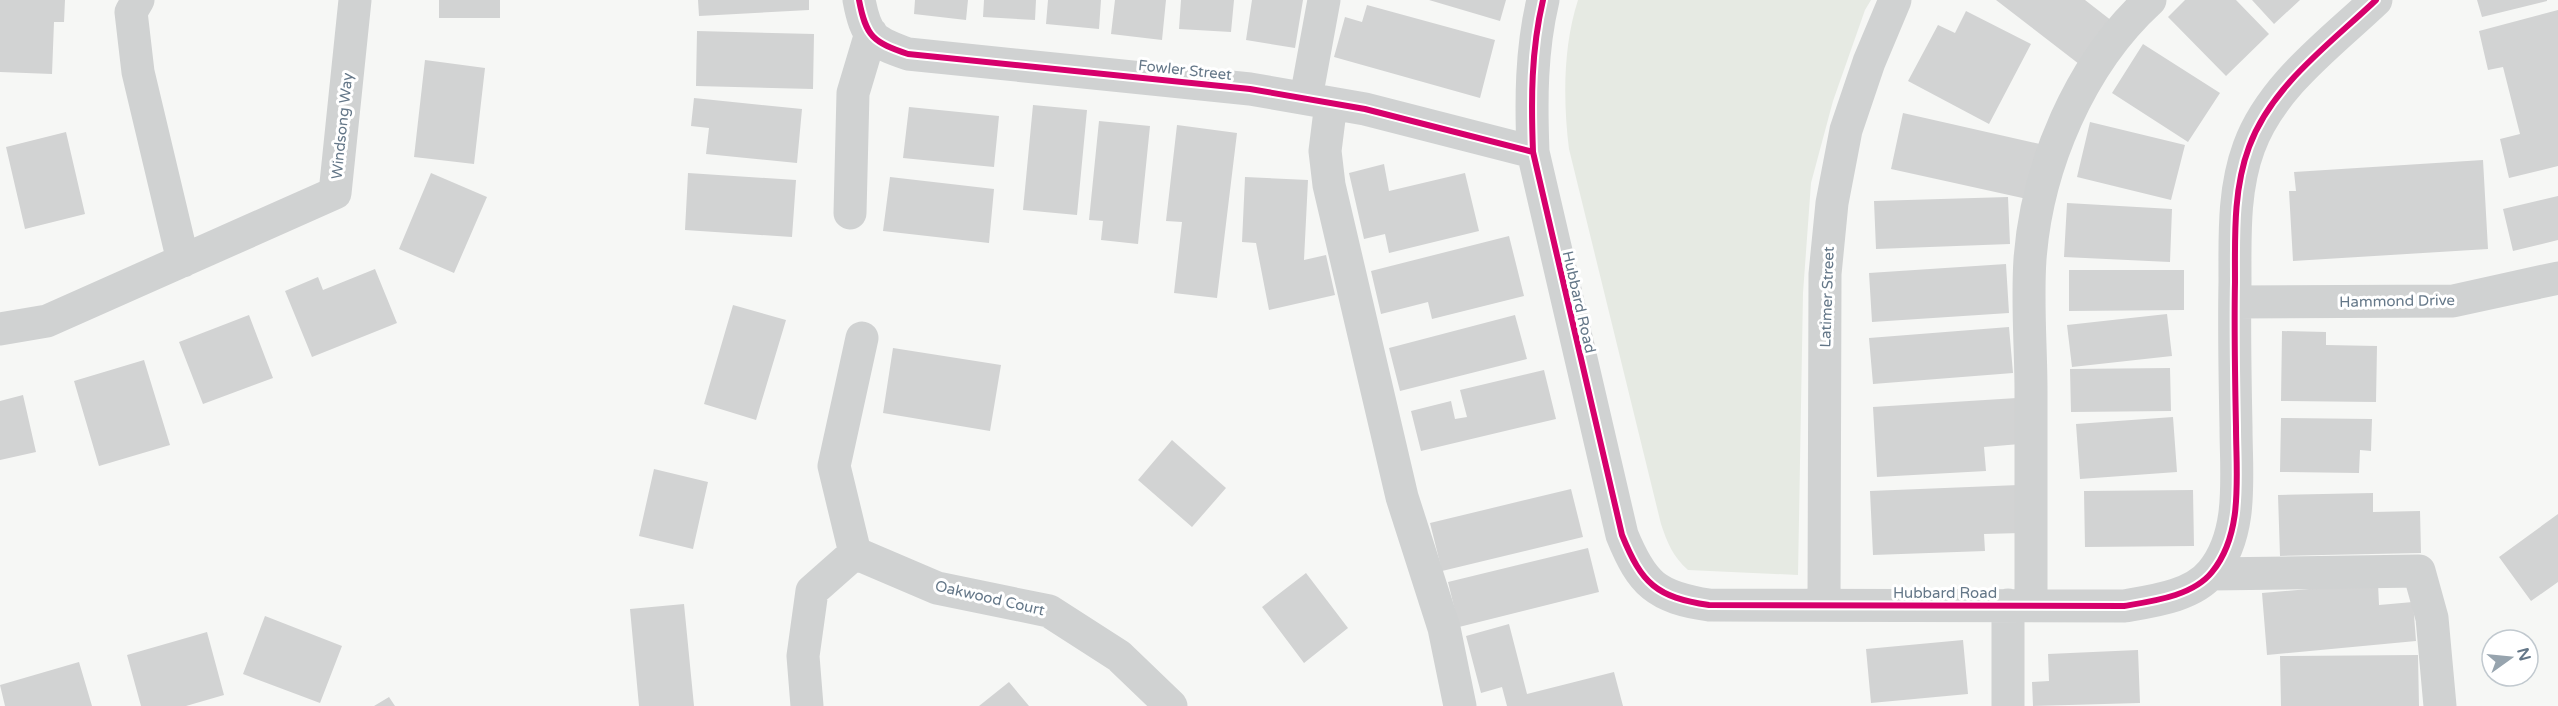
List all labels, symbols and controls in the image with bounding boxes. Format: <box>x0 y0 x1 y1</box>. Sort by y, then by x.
street label: Fowler Street <box>1137 56 1233 84</box>
street label: Windsong Way <box>327 72 357 180</box>
street label: Latimer Street <box>1816 246 1838 348</box>
street label: Hubbard Road <box>1559 249 1599 355</box>
street label: Hammond Drive <box>2339 291 2455 311</box>
street label: Oakwood Court <box>933 577 1047 619</box>
street label: Hubbard Road <box>1893 584 1997 602</box>
north arrow <box>2480 628 2540 688</box>
text: N <box>2512 646 2535 663</box>

